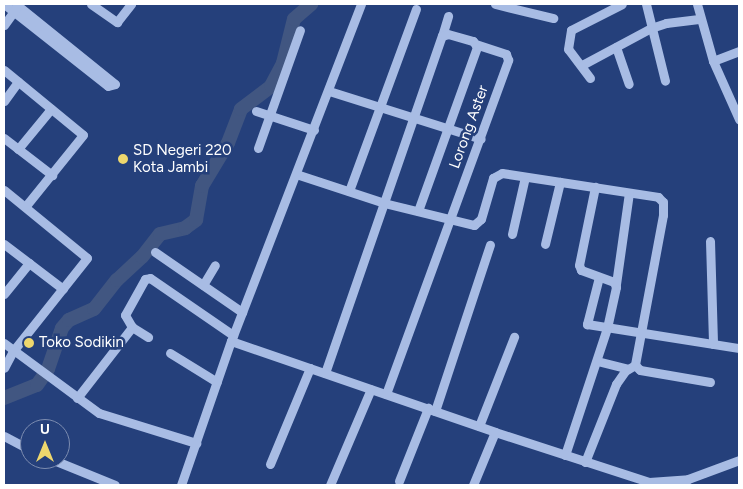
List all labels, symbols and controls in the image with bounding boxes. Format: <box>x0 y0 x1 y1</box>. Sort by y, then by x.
street label: Lorong Aster <box>446 83 492 171</box>
place label: SD Negeri 220 Kota Jambi <box>133 141 232 176</box>
marker: SD Negeri 220 Kota Jambi <box>117 153 129 165</box>
place label: Toko Sodikin <box>39 334 124 352</box>
marker: Toko Sodikin <box>23 337 35 349</box>
north arrow <box>20 419 70 469</box>
text: U <box>40 421 50 438</box>

